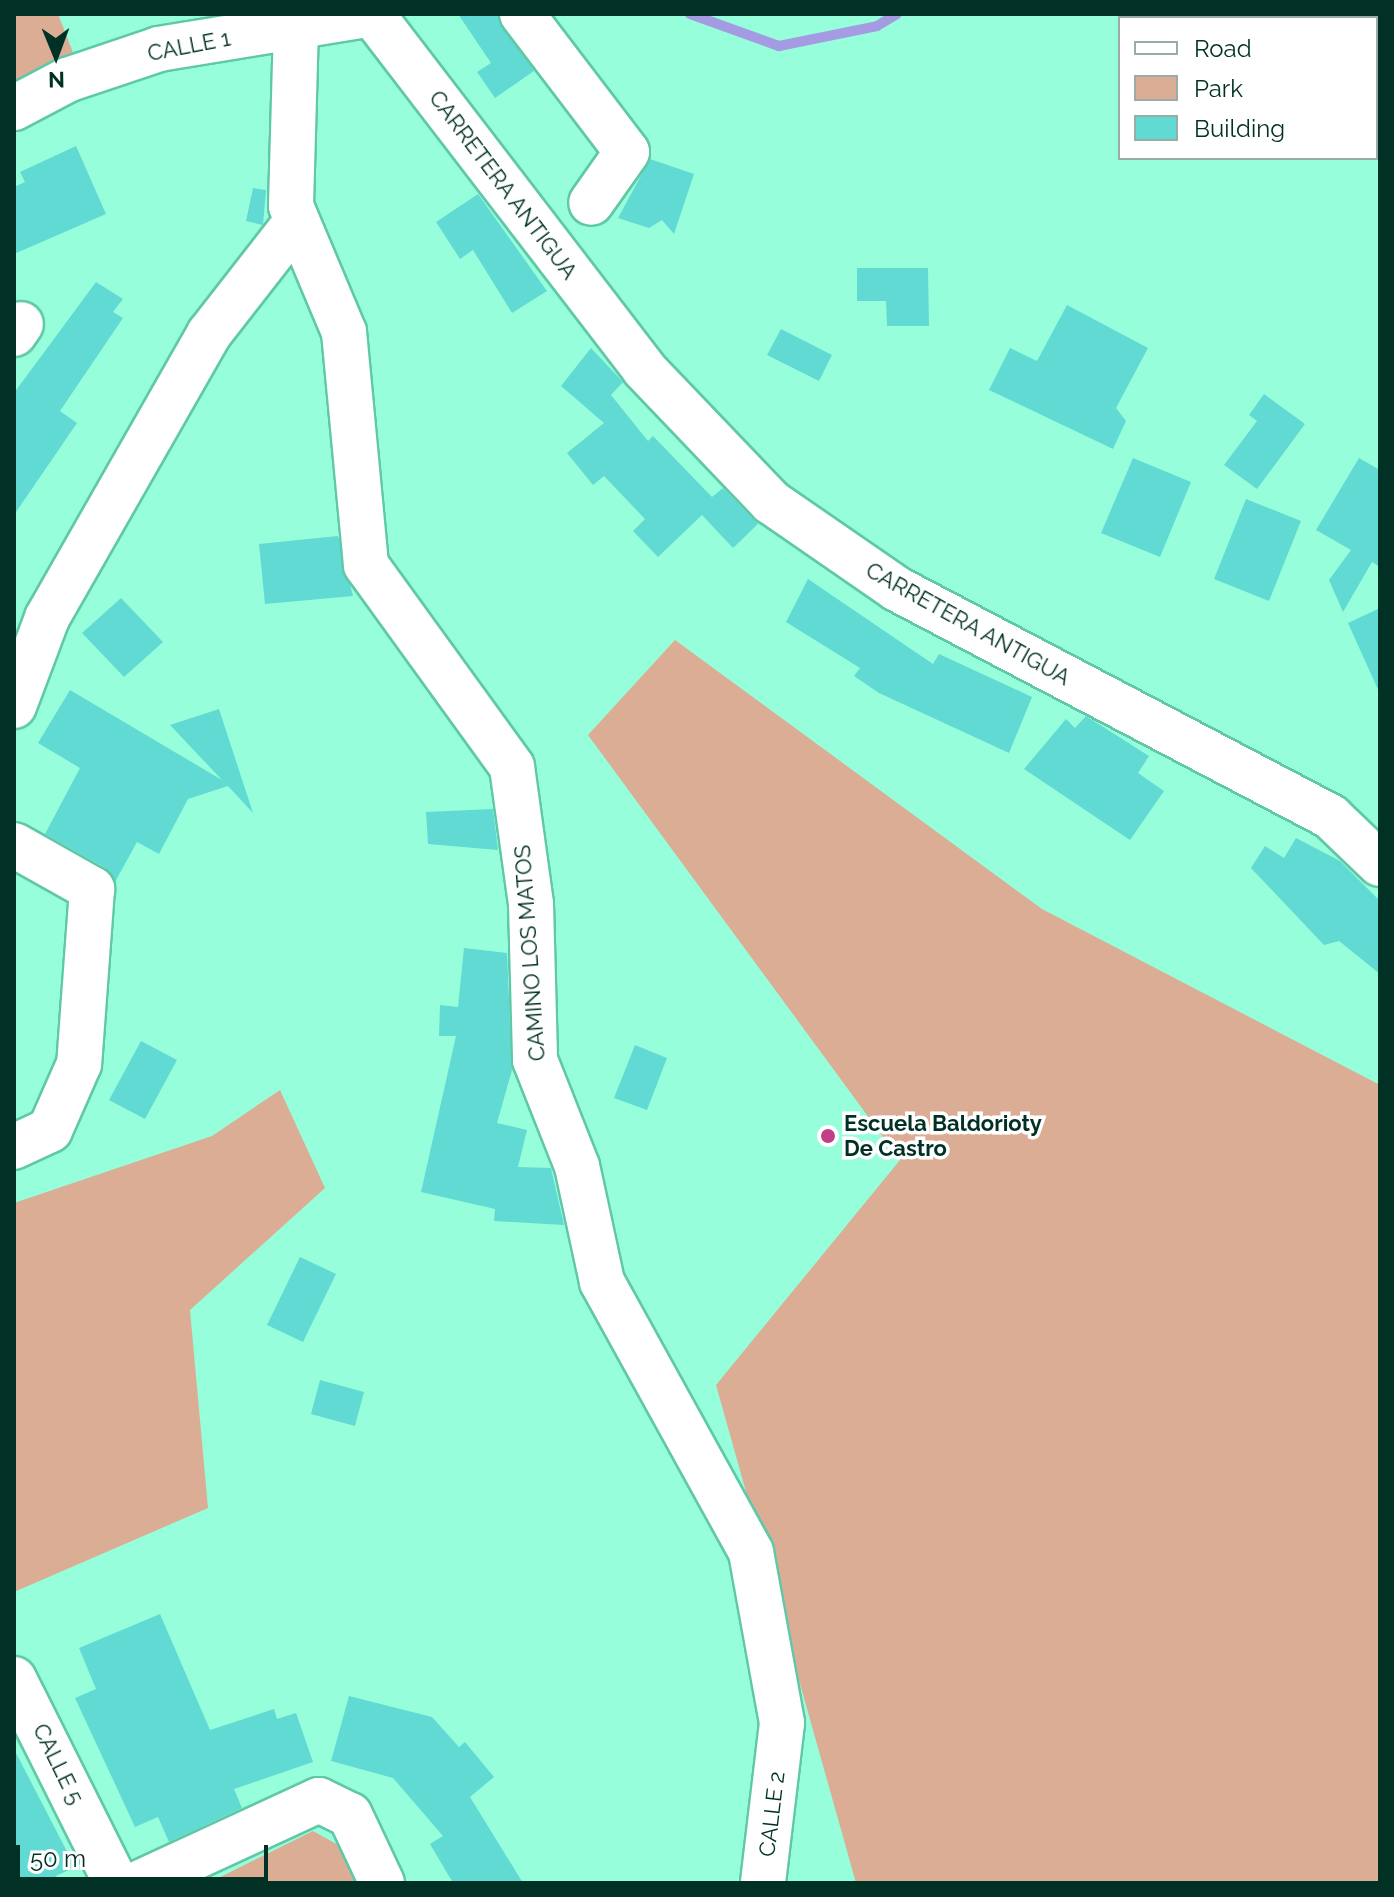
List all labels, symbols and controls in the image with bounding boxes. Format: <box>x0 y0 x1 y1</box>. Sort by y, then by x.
north arrow <box>16 16 96 96</box>
legend <box>1118 16 1378 160</box>
street label: CALLE 1 <box>145 25 233 67</box>
text: Road <box>1194 34 1252 63</box>
text: N <box>48 67 65 93</box>
text: Park <box>1194 74 1243 103</box>
street label: CARRETERA ANTIGUA <box>423 85 583 285</box>
text: Building <box>1194 114 1285 143</box>
street label: CARRETERA ANTIGUA <box>861 557 1075 691</box>
street label: CAMINO LOS MATOS <box>509 844 551 1062</box>
place label: Escuela Baldorioty De Castro <box>844 1110 1042 1162</box>
marker: Escuela Baldorioty De Castro <box>819 1127 837 1145</box>
street label: CALLE 5 <box>27 1719 89 1809</box>
street label: CALLE 2 <box>754 1770 790 1858</box>
scale bar <box>20 1829 272 1879</box>
text: 50 m <box>30 1844 86 1873</box>

